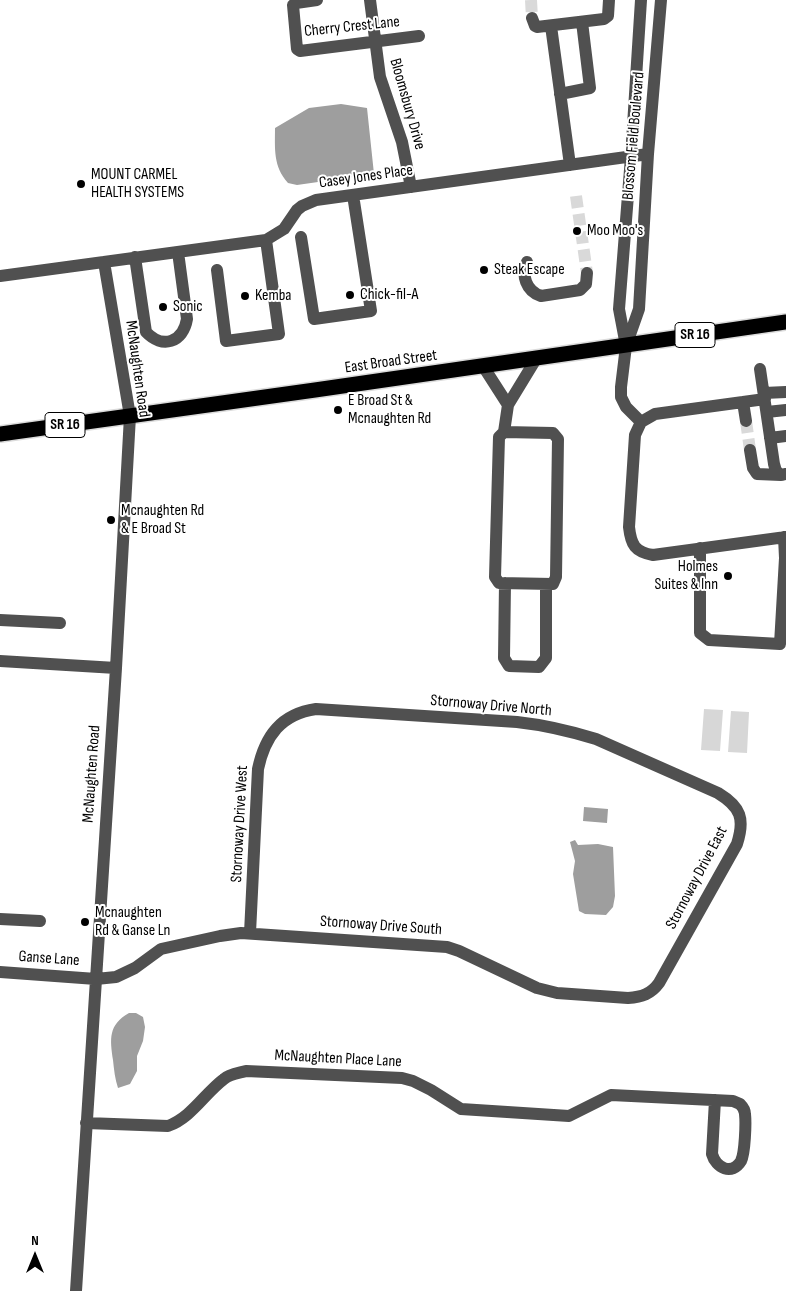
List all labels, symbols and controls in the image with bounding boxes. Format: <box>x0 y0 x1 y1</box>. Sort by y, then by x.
street label: Cherry Crest Lane <box>303 12 401 42</box>
street label: Bloomsbury Drive <box>385 56 429 152</box>
street label: Blossom Field Boulevard <box>619 71 649 201</box>
street label: Casey Jones Place <box>318 161 414 193</box>
place label: MOUNT CARMEL HEALTH SYSTEMS <box>91 165 184 203</box>
marker: MOUNT CARMEL HEALTH SYSTEMS <box>75 178 87 190</box>
place label: Moo Moo's <box>587 221 643 241</box>
marker: Moo Moo's <box>571 225 583 237</box>
place label: Steak Escape <box>494 260 565 280</box>
marker: Steak Escape <box>478 264 490 276</box>
place label: Chick-fil-A <box>360 285 418 305</box>
place label: Kemba <box>255 286 291 306</box>
marker: Chick-fil-A <box>344 289 356 301</box>
marker: Kemba <box>239 290 251 302</box>
place label: Sonic <box>173 297 203 317</box>
marker: Sonic <box>157 301 169 313</box>
street label: McNaughten Road <box>121 319 153 419</box>
road number: SR 16 <box>675 322 715 348</box>
street label: East Broad Street <box>344 346 438 378</box>
place label: E Broad St & Mcnaughten Rd <box>348 391 431 429</box>
marker: E Broad St & Mcnaughten Rd <box>332 404 344 416</box>
road number: SR 16 <box>45 412 85 438</box>
place label: Mcnaughten Rd & E Broad St <box>121 501 204 539</box>
marker: Mcnaughten Rd & E Broad St <box>105 514 117 526</box>
place label: Holmes Suites & Inn <box>654 557 718 595</box>
marker: Holmes Suites & Inn <box>722 570 734 582</box>
street label: Stornoway Drive North <box>430 691 552 721</box>
street label: McNaughten Road <box>79 725 105 823</box>
street label: Stornoway Drive West <box>227 765 253 883</box>
street label: Stornoway Drive East <box>662 823 732 933</box>
place label: Mcnaughten Rd & Ganse Ln <box>95 903 170 941</box>
street label: Stornoway Drive South <box>319 912 443 940</box>
marker: Mcnaughten Rd & Ganse Ln <box>79 916 91 928</box>
street label: Ganse Lane <box>18 947 80 971</box>
street label: McNaughten Place Lane <box>274 1046 402 1072</box>
north arrow <box>10 1231 60 1281</box>
text: N <box>31 1232 39 1249</box>

